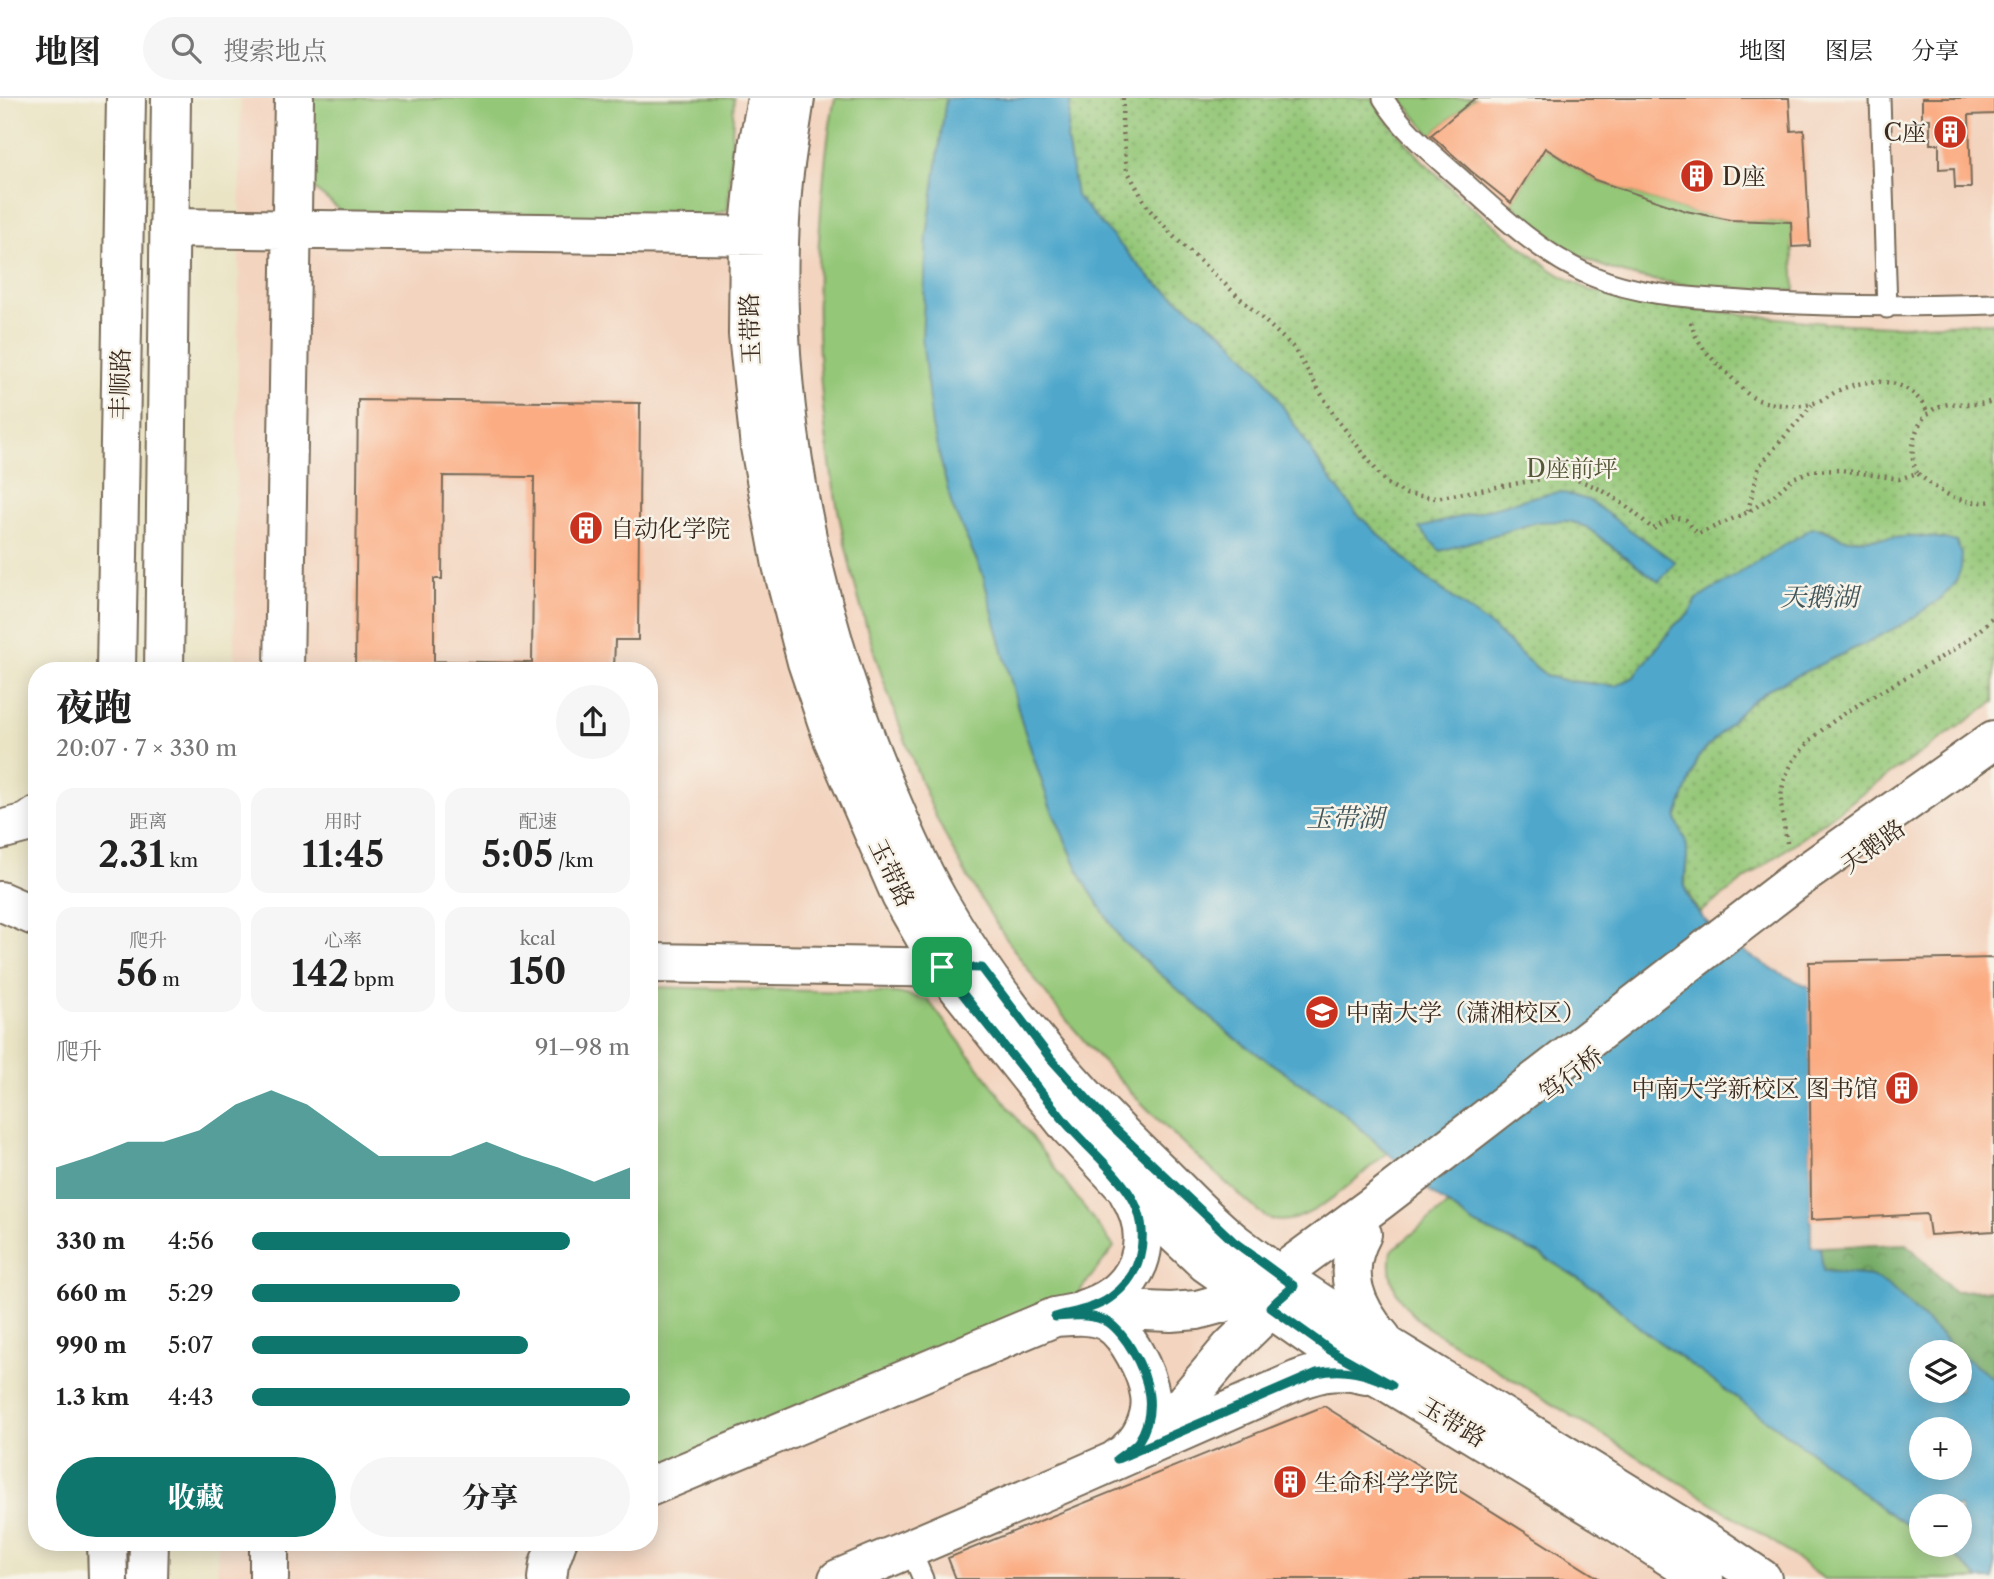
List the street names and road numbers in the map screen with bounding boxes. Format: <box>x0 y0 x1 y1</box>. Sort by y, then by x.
street label: 玉带路 <box>734 293 766 365</box>
street label: 丰顺路 <box>105 348 135 420</box>
street label: 天鹅路 <box>1835 813 1911 879</box>
street label: 玉带路 <box>863 834 921 912</box>
street label: 笃行桥 <box>1534 1040 1608 1108</box>
street label: 玉带路 <box>1415 1391 1491 1453</box>

